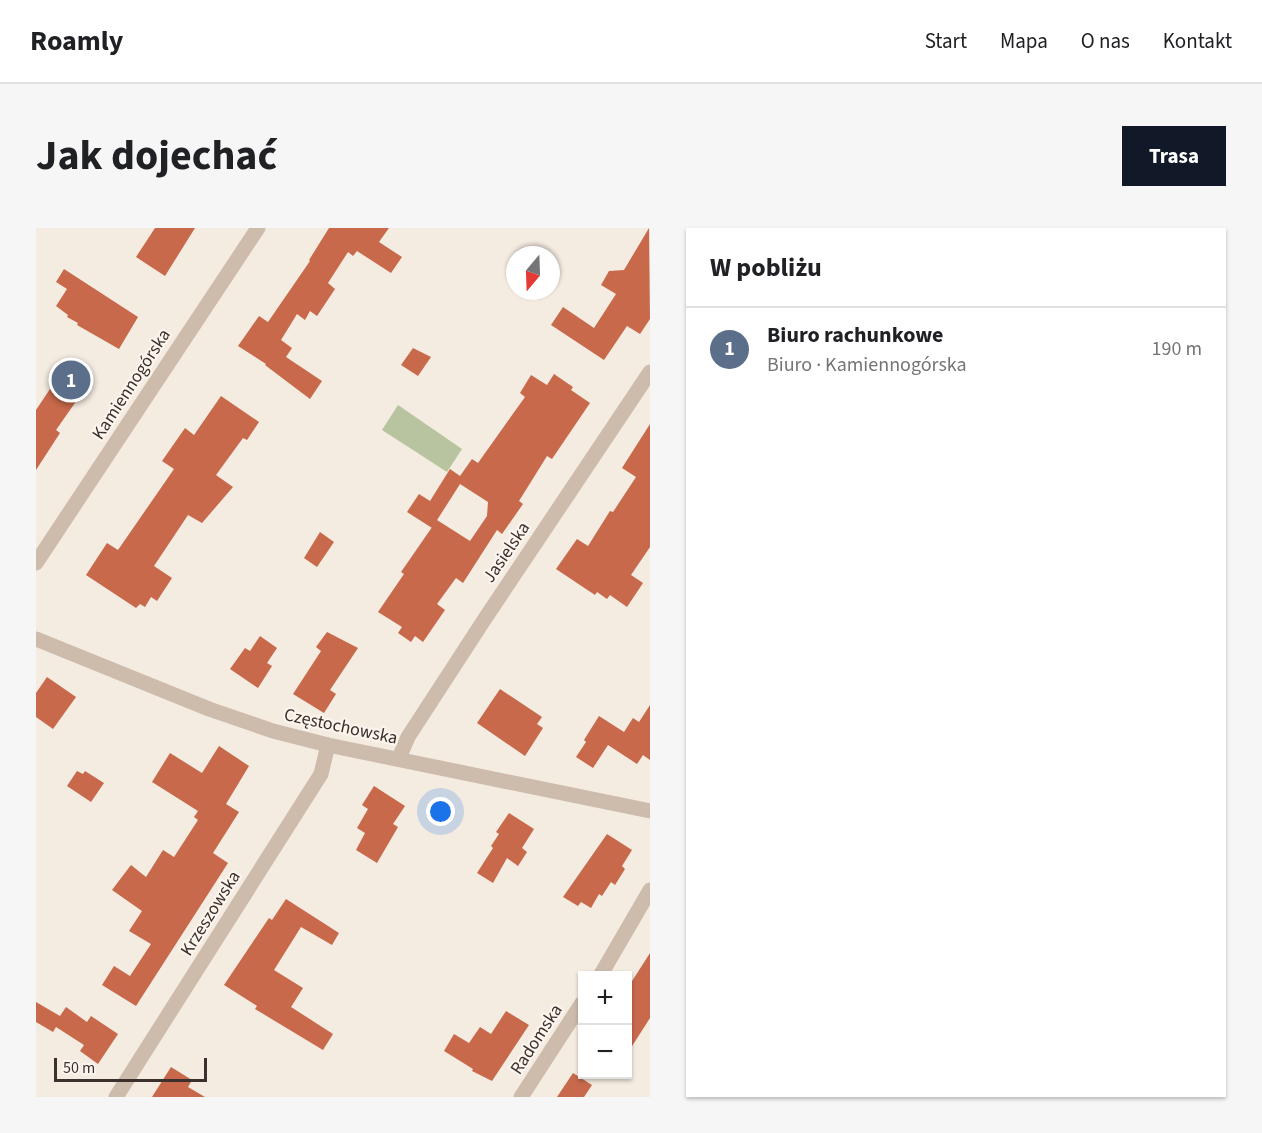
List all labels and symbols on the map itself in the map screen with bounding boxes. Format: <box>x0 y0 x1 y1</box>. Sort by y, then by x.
north arrow <box>506 246 560 300</box>
street label: Kamiennogórska <box>86 324 177 444</box>
pin: 1 <box>51 358 90 402</box>
street label: Jasielska <box>477 517 536 588</box>
street label: Częstochowska <box>282 702 400 751</box>
your location <box>426 797 455 826</box>
street label: Krzeszowska <box>174 866 246 961</box>
street label: Radomska <box>504 999 568 1079</box>
scale bar <box>54 1055 207 1082</box>

